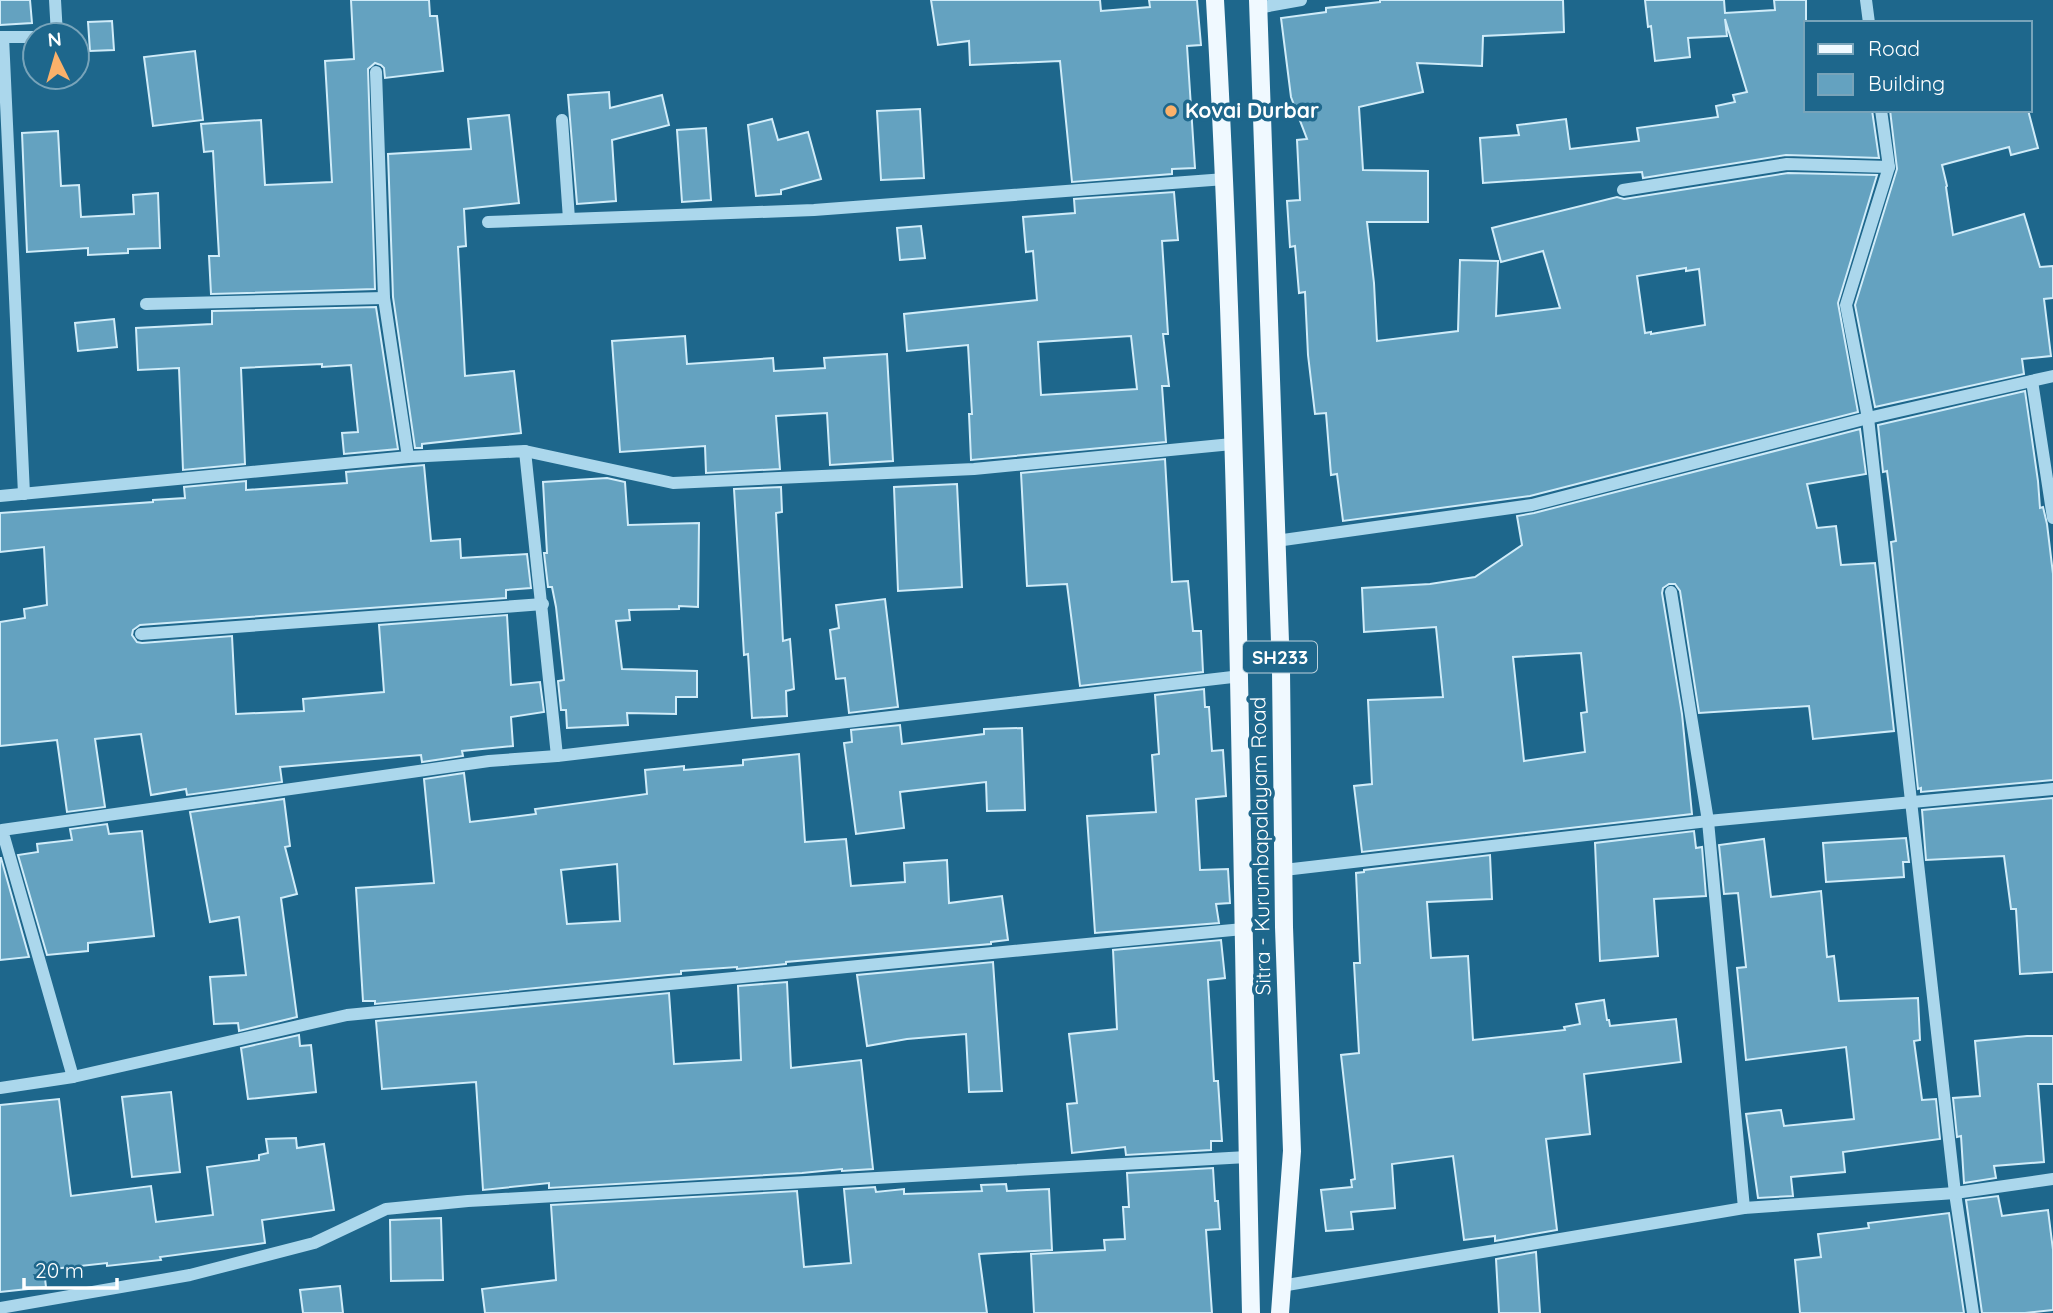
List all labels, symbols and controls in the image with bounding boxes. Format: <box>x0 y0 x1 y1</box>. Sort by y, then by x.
north arrow <box>21 21 91 91</box>
legend <box>1804 21 2032 112</box>
text: N <box>47 27 63 52</box>
text: Road <box>1868 35 1920 61</box>
text: Building <box>1868 70 1945 96</box>
place label: Kovai Durbar <box>1185 97 1319 123</box>
marker: Kovai Durbar <box>1163 103 1179 119</box>
road number: SH233 <box>1243 642 1317 672</box>
street label: Sitra - Kurumbapalayam Road <box>1244 696 1276 996</box>
scale bar <box>24 1246 117 1290</box>
text: 20 m <box>35 1257 84 1283</box>

